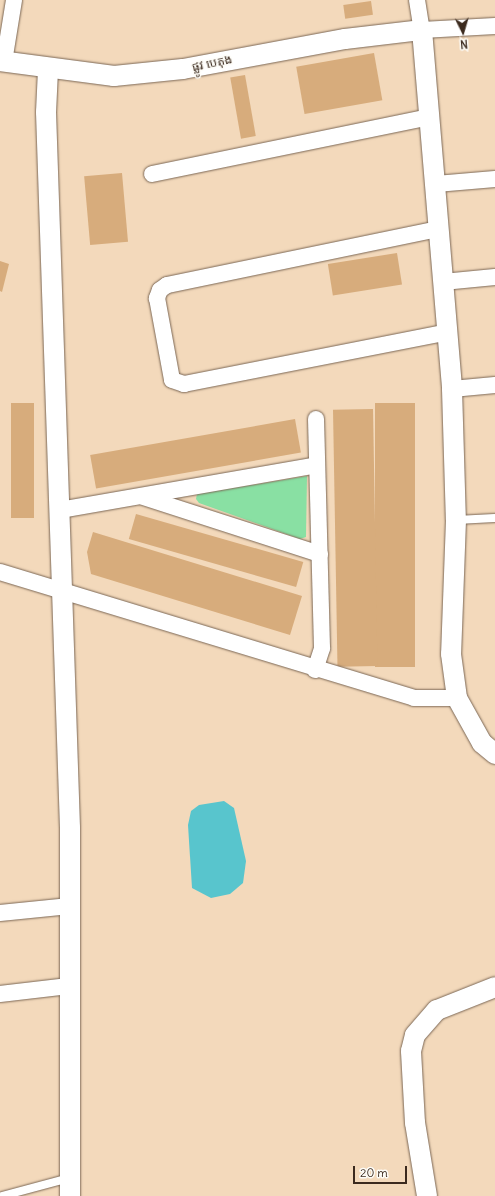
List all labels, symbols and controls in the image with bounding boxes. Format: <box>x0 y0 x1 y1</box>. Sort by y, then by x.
north arrow <box>443 12 483 52</box>
text: N <box>460 37 468 51</box>
street label: ផ្លូវ បេតុង <box>191 52 233 74</box>
scale bar <box>355 1158 409 1184</box>
text: 20 m <box>360 1165 388 1180</box>

